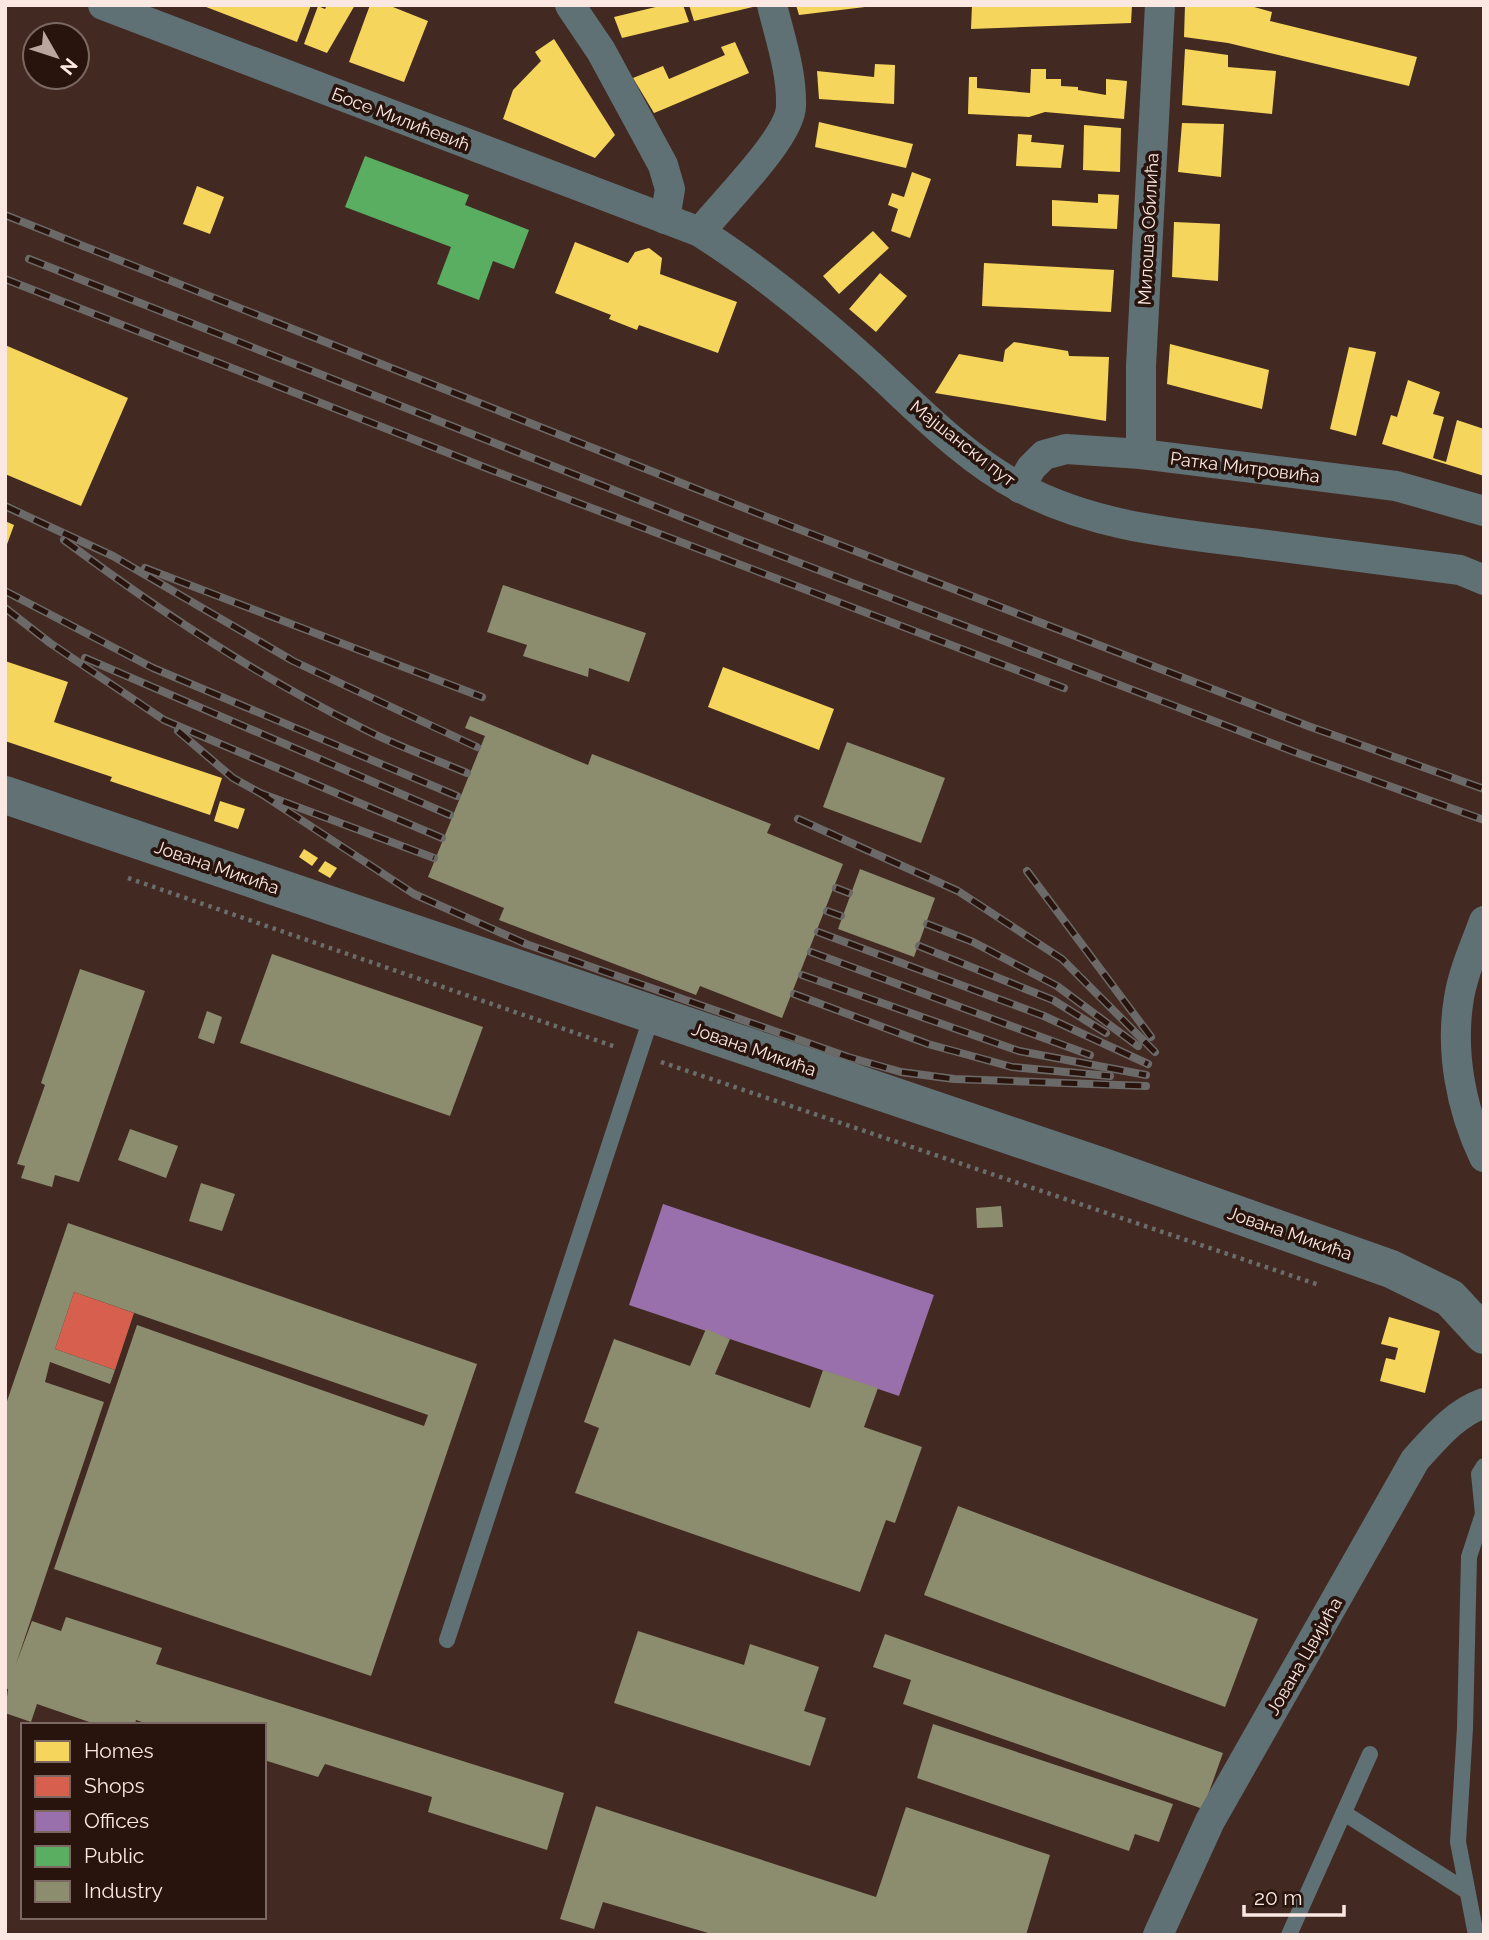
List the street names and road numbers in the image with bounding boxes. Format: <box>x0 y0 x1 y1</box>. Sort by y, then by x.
street label: Босе Милићевић <box>329 83 473 155</box>
street label: Милоша Обилића <box>1134 152 1162 306</box>
street label: Мајшански пут <box>906 396 1020 491</box>
street label: Ратка Митровића <box>1169 447 1321 487</box>
street label: Јована Микића <box>152 836 282 898</box>
street label: Јована Микића <box>689 1018 819 1080</box>
street label: Јована Микића <box>1225 1202 1355 1264</box>
street label: Јована Цвијића <box>1262 1594 1346 1718</box>

